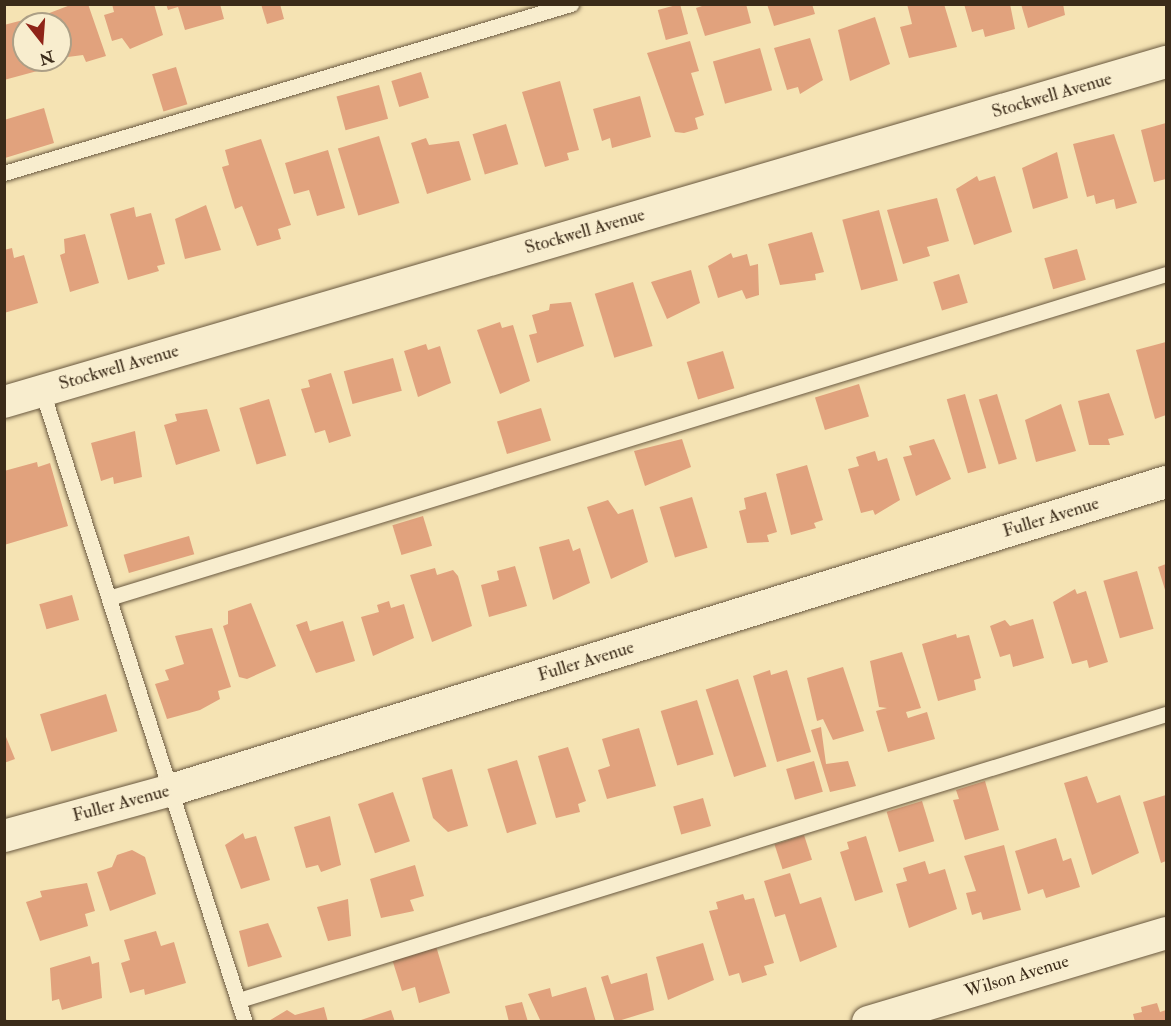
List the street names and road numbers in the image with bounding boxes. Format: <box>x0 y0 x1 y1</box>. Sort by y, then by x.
street label: Stockwell Avenue <box>990 69 1114 123</box>
street label: Stockwell Avenue <box>523 205 647 259</box>
street label: Stockwell Avenue <box>57 341 181 395</box>
street label: Fuller Avenue <box>1000 493 1102 543</box>
street label: Fuller Avenue <box>535 637 637 687</box>
street label: Fuller Avenue <box>70 781 172 827</box>
street label: Wilson Avenue <box>962 951 1072 1003</box>

